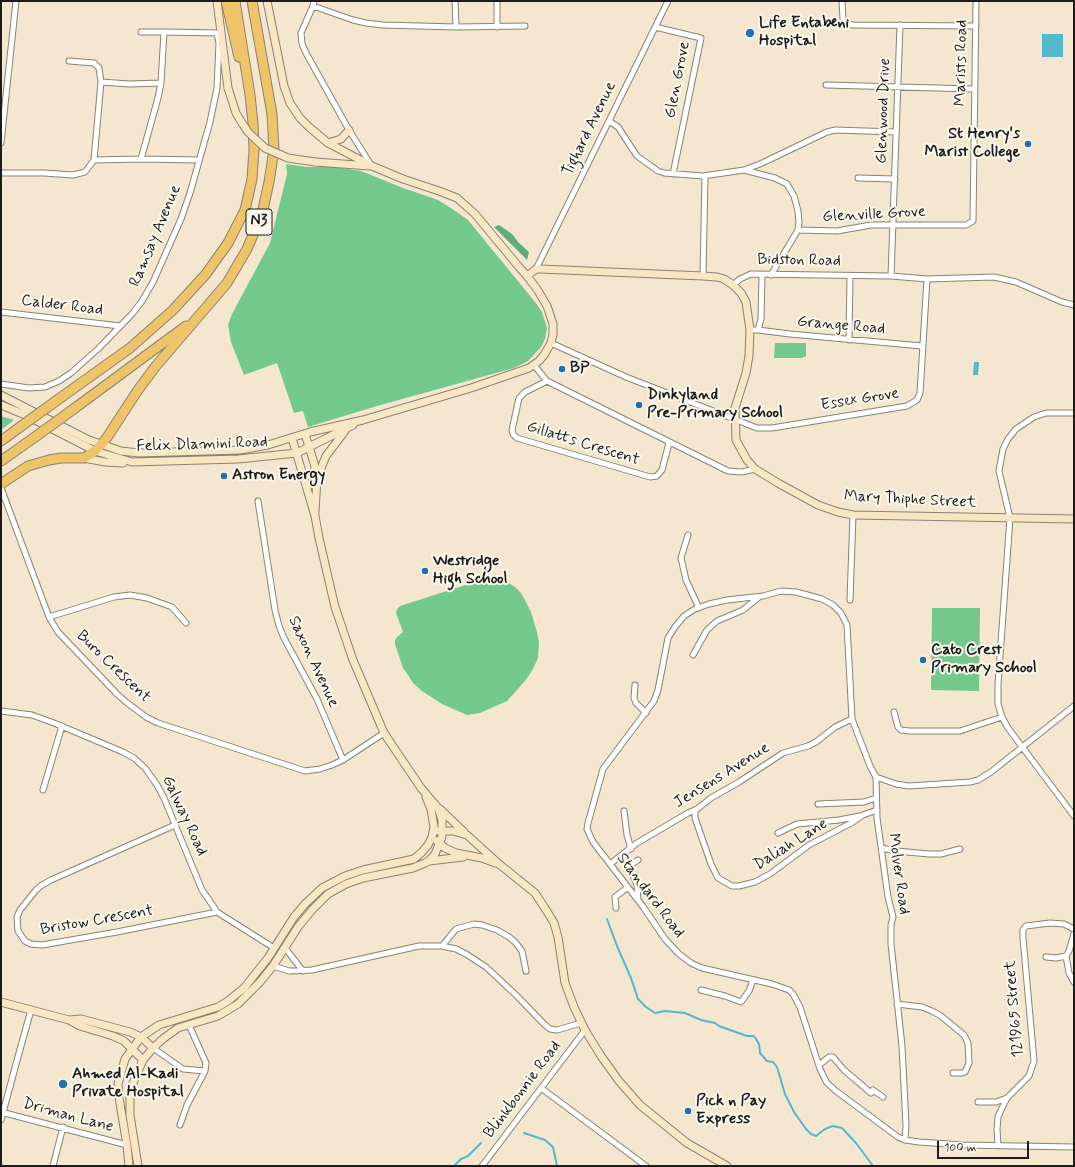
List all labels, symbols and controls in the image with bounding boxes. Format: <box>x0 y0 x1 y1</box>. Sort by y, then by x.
place label: Life Entabeni Hospital <box>759 14 849 52</box>
street label: Marists Road <box>952 19 972 107</box>
marker: Life Entabeni Hospital <box>744 27 756 39</box>
street label: Glen Grove <box>661 40 695 120</box>
street label: Glenwood Drive <box>873 58 895 164</box>
street label: Tighard Avenue <box>559 79 621 179</box>
place label: St Henry's Marist College <box>925 125 1020 163</box>
marker: St Henry's Marist College <box>1023 139 1033 149</box>
street label: Ramsay Avenue <box>126 182 186 290</box>
street label: Glenville Grove <box>822 203 926 227</box>
road number: N3 <box>246 209 272 235</box>
street label: Bidston Road <box>757 251 841 271</box>
street label: Calder Road <box>20 291 104 321</box>
street label: Grange Road <box>796 313 886 339</box>
place label: BP <box>570 359 589 379</box>
marker: BP <box>557 364 567 374</box>
street label: Essex Grove <box>819 384 901 416</box>
place label: Dinkyland Pre-Primary School <box>647 386 783 424</box>
marker: Dinkyland Pre-Primary School <box>634 400 644 410</box>
street label: Gillatts Crescent <box>524 418 642 470</box>
street label: Felix Dlamini Road <box>136 433 268 457</box>
place label: Astron Energy <box>232 466 325 486</box>
marker: Astron Energy <box>219 471 229 481</box>
street label: Mary Thiphe Street <box>843 487 977 513</box>
place label: Westridge High School <box>433 552 508 590</box>
marker: Westridge High School <box>420 566 430 576</box>
street label: Saxon Avenue <box>283 613 343 711</box>
street label: Buro Crescent <box>72 627 154 707</box>
place label: Cato Crest Primary School <box>931 641 1037 679</box>
marker: Cato Crest Primary School <box>918 655 928 665</box>
street label: Jensens Avenue <box>671 739 773 813</box>
street label: Galway Road <box>157 773 211 859</box>
street label: Daliah Lane <box>751 815 831 875</box>
street label: Molver Road <box>883 832 913 916</box>
street label: Standard Road <box>612 850 688 942</box>
street label: Bristow Crescent <box>39 902 155 940</box>
street label: 121965 Street <box>1001 960 1029 1058</box>
street label: Blinkbonnie Road <box>480 1038 566 1142</box>
place label: Ahmed Al-Kadi Private Hospital <box>72 1065 184 1103</box>
marker: Ahmed Al-Kadi Private Hospital <box>57 1078 69 1090</box>
place label: Pick n Pay Express <box>696 1092 766 1130</box>
street label: Driman Lane <box>21 1095 115 1137</box>
marker: Pick n Pay Express <box>683 1106 693 1116</box>
scale bar <box>939 1133 1031 1159</box>
text: 100 m <box>944 1140 976 1156</box>

